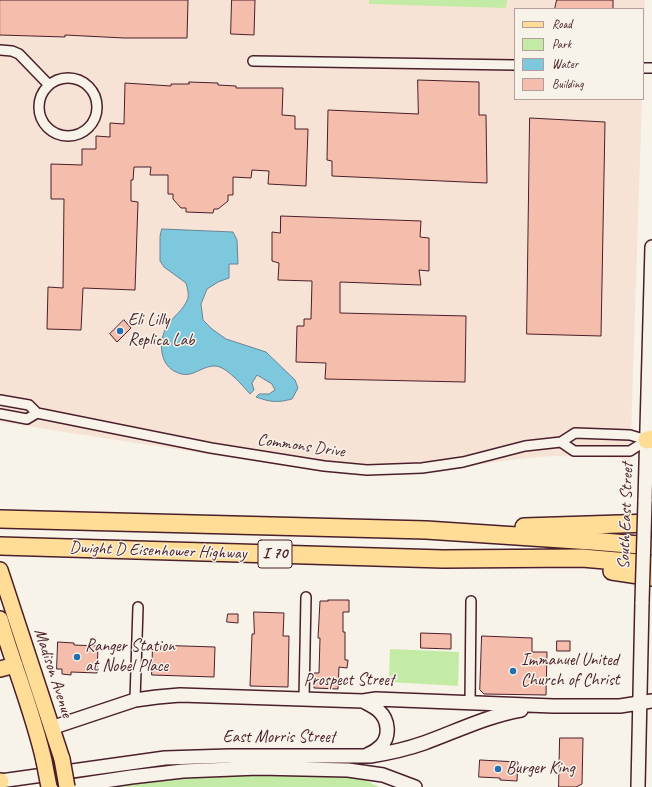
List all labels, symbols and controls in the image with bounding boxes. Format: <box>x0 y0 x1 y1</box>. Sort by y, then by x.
legend <box>514 8 644 100</box>
text: Road <box>552 16 572 32</box>
text: Park <box>552 36 571 52</box>
text: Water <box>552 56 578 72</box>
text: Building <box>552 76 584 92</box>
place label: Eli Lilly Replica Lab <box>128 311 194 351</box>
marker: Eli Lilly Replica Lab <box>115 326 125 336</box>
street label: Commons Drive <box>256 430 346 462</box>
street label: South East Street <box>614 462 638 570</box>
street label: Dwight D Eisenhower Highway <box>69 538 247 564</box>
road number: I 70 <box>258 540 292 568</box>
street label: Madison Avenue <box>29 626 77 720</box>
place label: Ranger Station at Nobel Place <box>85 637 175 677</box>
place label: Immanuel United Church of Christ <box>521 651 619 691</box>
marker: Ranger Station at Nobel Place <box>72 652 82 662</box>
marker: Immanuel United Church of Christ <box>508 666 518 676</box>
street label: Prospect Street <box>304 671 394 691</box>
street label: East Morris Street <box>223 728 335 748</box>
place label: Burger King <box>506 759 575 779</box>
marker: Burger King <box>493 764 503 774</box>

